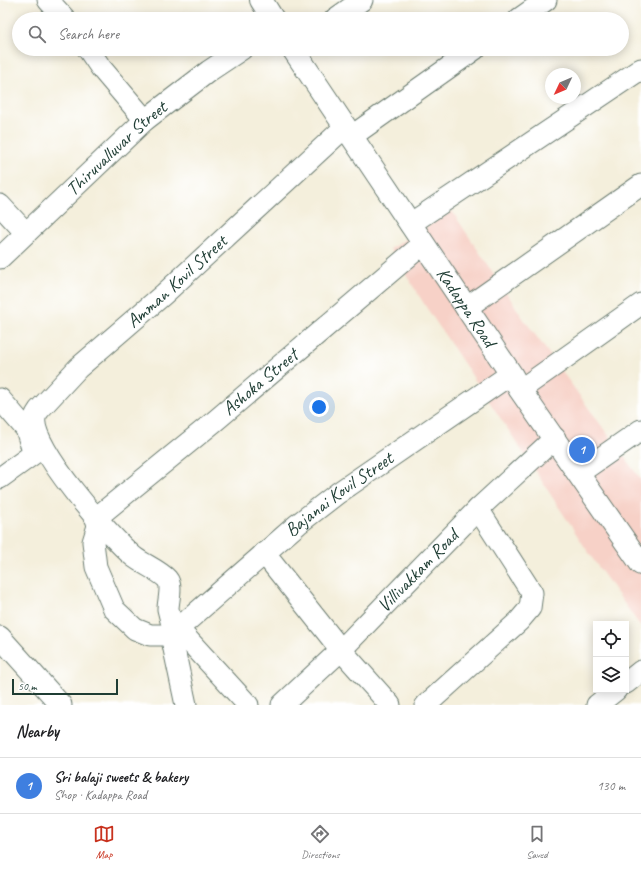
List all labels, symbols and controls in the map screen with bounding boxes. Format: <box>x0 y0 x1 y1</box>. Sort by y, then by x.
search box <box>12 12 629 56</box>
icon: search <box>26 23 48 45</box>
text: Search here <box>58 25 119 44</box>
north arrow <box>545 68 581 104</box>
street label: Thiruvalluvar Street <box>61 95 173 201</box>
street label: Amman Kovil Street <box>121 229 233 333</box>
street label: Kadappa Road <box>431 263 503 355</box>
street label: Ashoka Street <box>217 342 305 421</box>
your location <box>309 397 329 417</box>
pin: 1 <box>569 435 595 465</box>
street label: Bajanai Kovil Street <box>280 446 399 542</box>
street label: Villivakkam Road <box>372 522 466 617</box>
map controls <box>593 621 629 693</box>
button: locate <box>593 621 629 657</box>
button: layers <box>593 657 629 693</box>
scale bar <box>12 677 118 696</box>
text: 50 m <box>18 679 37 693</box>
text: Nearby <box>16 721 59 742</box>
text: Sri balaji sweets & bakery <box>54 768 188 787</box>
text: 1 <box>26 778 32 794</box>
text: 130 m <box>597 778 625 794</box>
text: Shop · Kadappa Road <box>54 787 147 803</box>
tab: Map <box>93 823 115 861</box>
tab: Directions <box>301 823 340 861</box>
tab: Saved <box>526 823 548 861</box>

